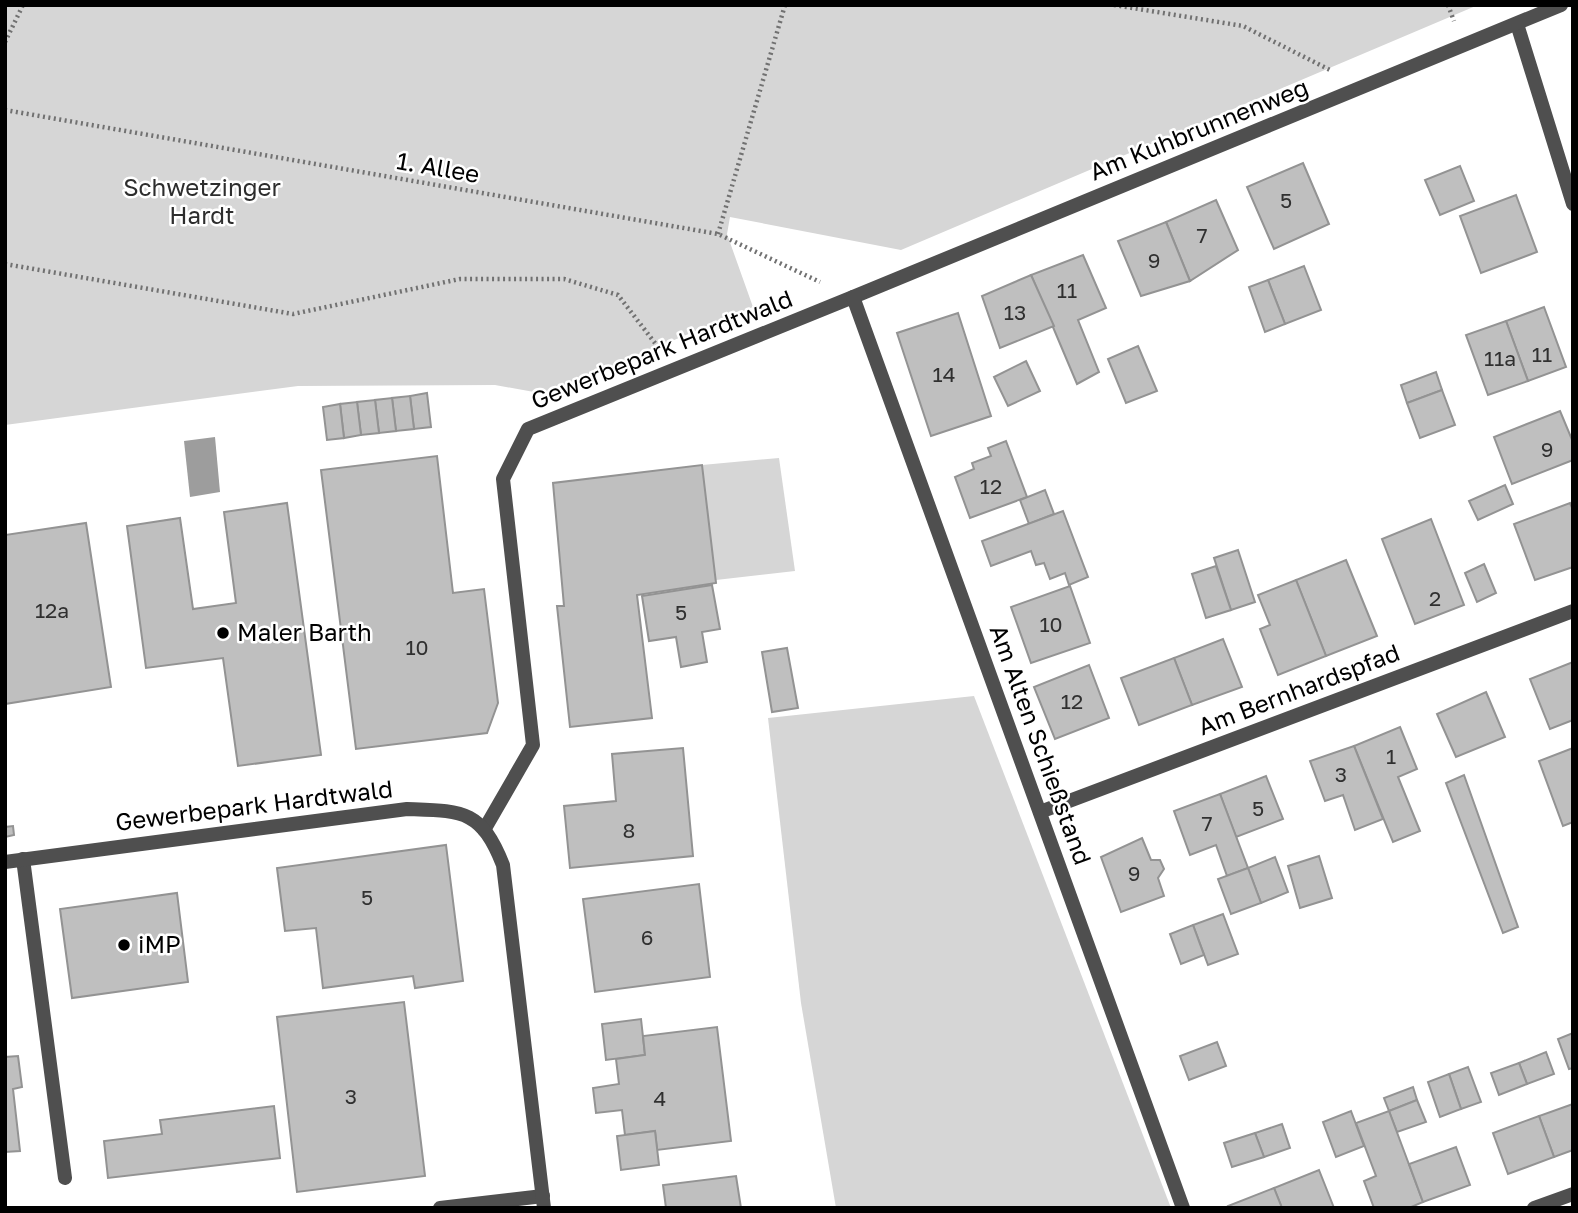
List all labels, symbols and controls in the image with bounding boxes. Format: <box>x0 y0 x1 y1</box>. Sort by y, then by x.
street label: Am Kuhbrunnenweg <box>1085 71 1312 186</box>
street label: 1. Allee <box>395 145 482 188</box>
park label: Schwetzinger Hardt <box>123 172 281 229</box>
house number: 5 <box>1280 187 1292 213</box>
house number: 7 <box>1196 222 1208 248</box>
house number: 9 <box>1148 247 1160 273</box>
house number: 11 <box>1057 277 1077 303</box>
street label: Gewerbepark Hardtwald <box>527 283 796 414</box>
house number: 13 <box>1004 299 1026 325</box>
house number: 11 <box>1532 341 1552 367</box>
house number: 11a <box>1484 345 1516 371</box>
house number: 14 <box>933 361 956 387</box>
house number: 9 <box>1541 436 1553 462</box>
house number: 12 <box>980 473 1002 499</box>
house number: 2 <box>1429 585 1441 611</box>
house number: 12a <box>35 597 69 623</box>
house number: 5 <box>675 599 687 625</box>
house number: 10 <box>1039 611 1063 637</box>
place label: Maler Barth <box>237 617 372 646</box>
street label: Am Alten Schießstand <box>984 621 1098 868</box>
marker: Maler Barth <box>215 625 231 641</box>
house number: 10 <box>405 634 429 660</box>
street label: Am Bernhardspfad <box>1194 637 1403 740</box>
house number: 12 <box>1061 688 1083 714</box>
house number: 1 <box>1386 743 1396 769</box>
house number: 3 <box>1335 761 1347 787</box>
street label: Gewerbepark Hardtwald <box>113 773 394 836</box>
house number: 5 <box>1252 795 1264 821</box>
house number: 7 <box>1201 810 1213 836</box>
house number: 8 <box>623 817 635 843</box>
house number: 9 <box>1128 860 1140 886</box>
house number: 5 <box>361 884 373 910</box>
house number: 6 <box>641 924 653 950</box>
place label: iMP <box>138 929 181 958</box>
marker: iMP <box>116 937 132 953</box>
house number: 3 <box>345 1083 357 1109</box>
house number: 4 <box>654 1085 666 1111</box>

